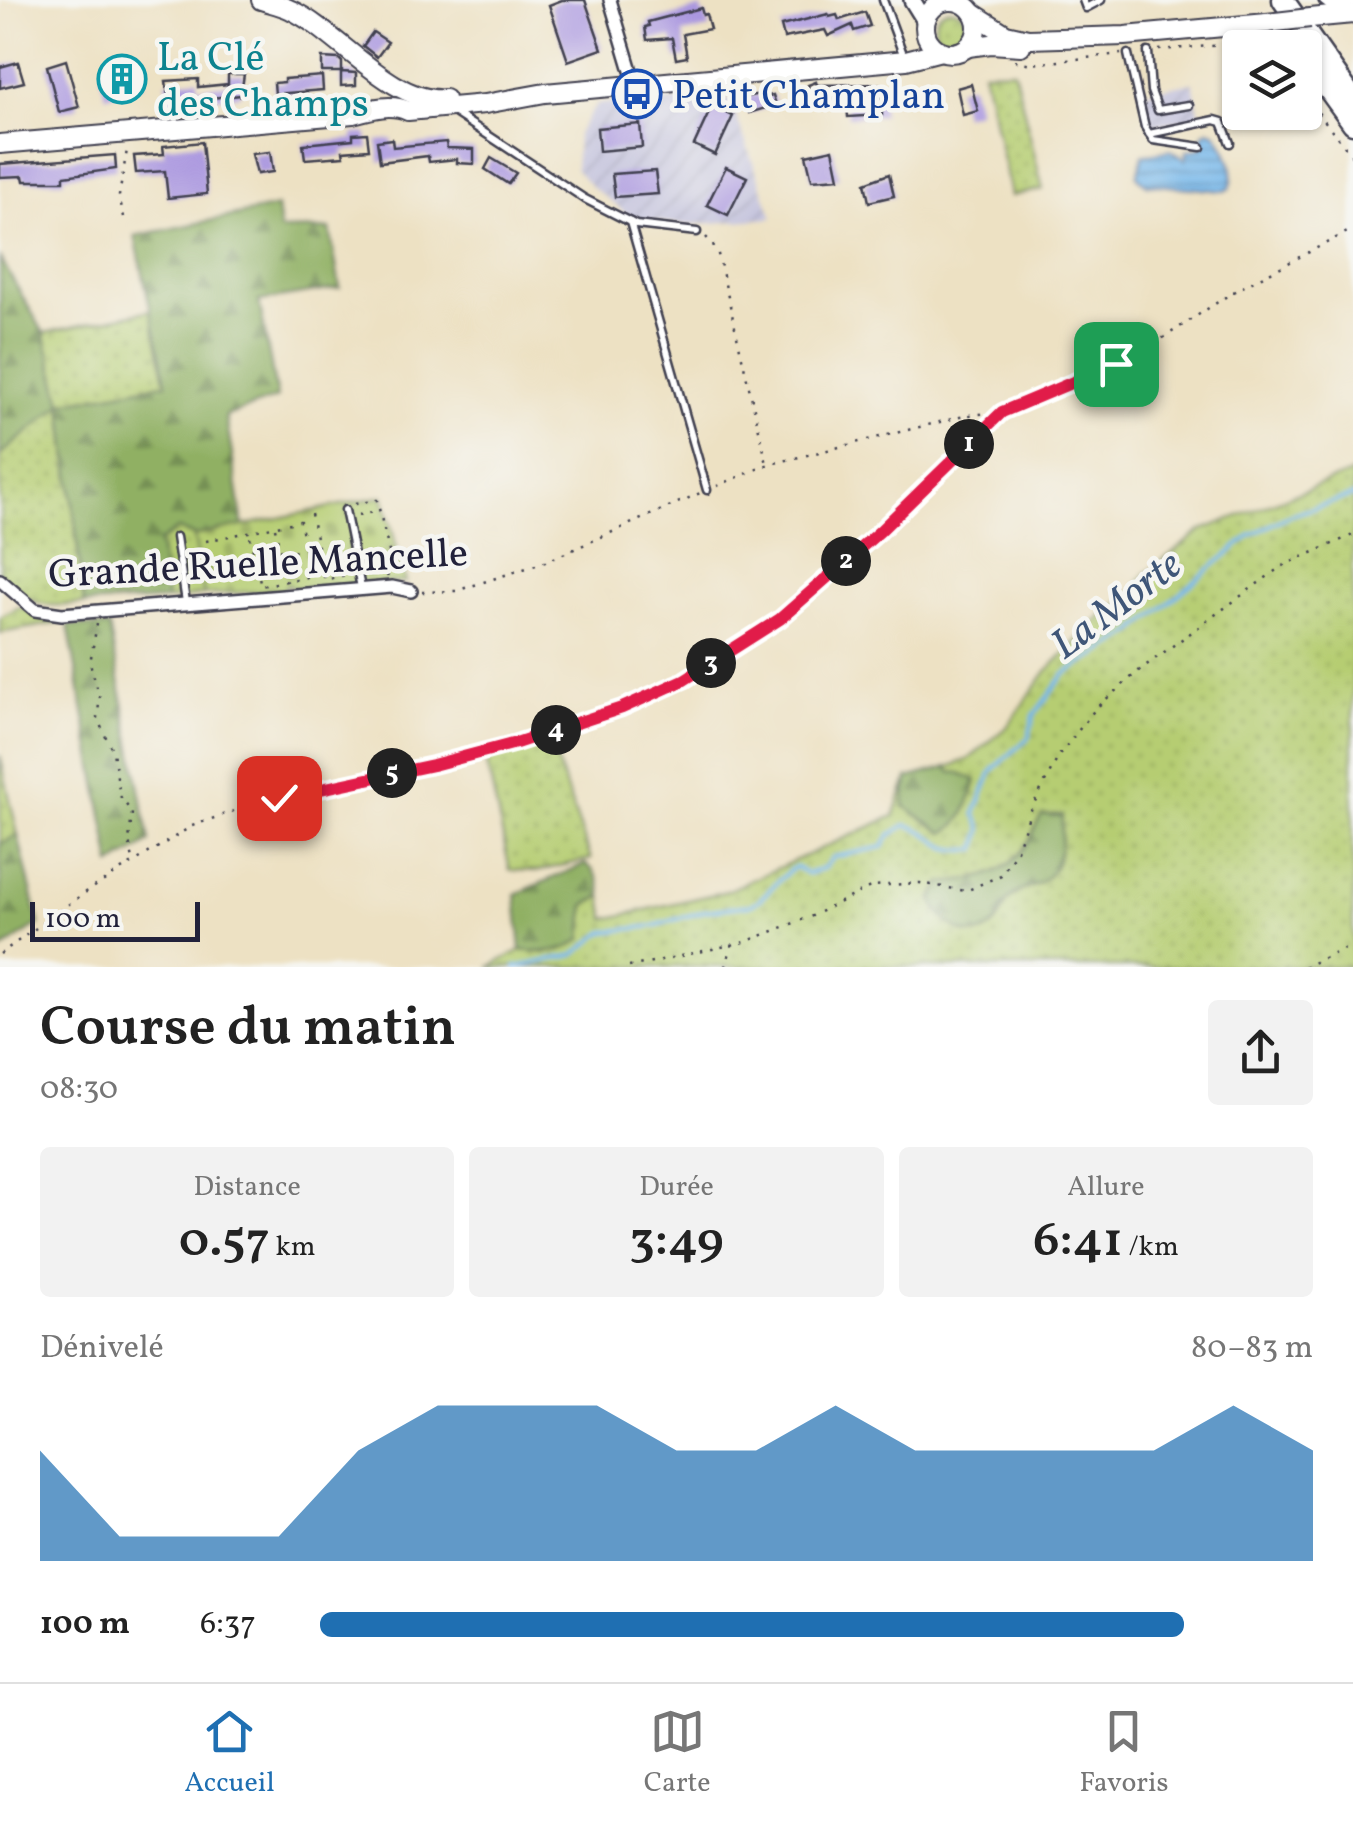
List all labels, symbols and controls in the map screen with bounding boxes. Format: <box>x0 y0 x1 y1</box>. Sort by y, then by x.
map controls <box>1222 30 1322 130</box>
button: layers <box>1222 30 1322 130</box>
place label: La Clé des Champs <box>157 32 369 134</box>
building icon: La Clé des Champs <box>96 53 148 105</box>
bus stop icon: Petit Champlan <box>611 68 663 120</box>
place label: Petit Champlan <box>672 70 945 126</box>
pin <box>1074 322 1159 407</box>
icon: arrive <box>1089 337 1144 392</box>
pin: 1 <box>944 419 994 469</box>
text: 1 <box>963 424 975 463</box>
street label: Grande Ruelle Mancelle <box>47 527 469 605</box>
pin: 2 <box>821 536 871 586</box>
water label: La Morte <box>1040 538 1195 675</box>
text: 2 <box>839 541 853 580</box>
pin: 3 <box>686 638 736 688</box>
text: 3 <box>704 643 718 682</box>
pin: 4 <box>531 705 581 755</box>
text: 4 <box>548 710 564 749</box>
pin: 5 <box>367 748 417 798</box>
text: 5 <box>385 753 399 792</box>
pin <box>237 756 322 841</box>
icon: check <box>252 771 307 826</box>
scale bar <box>30 897 200 941</box>
text: 100 m <box>45 900 120 939</box>
text: Course du matin <box>40 992 456 1068</box>
button: share <box>1208 1000 1313 1105</box>
text: 08:30 <box>40 1068 118 1112</box>
text: Distance <box>194 1168 301 1207</box>
text: Durée <box>639 1168 714 1207</box>
text: Allure <box>1067 1168 1144 1207</box>
text: 0.57 <box>179 1207 270 1277</box>
text: 3:49 <box>629 1207 724 1277</box>
text: 6:41 <box>1033 1207 1123 1277</box>
text: km <box>270 1228 316 1267</box>
text: /km <box>1123 1228 1179 1267</box>
text: Dénivelé <box>40 1327 164 1371</box>
text: 80–83 m <box>1191 1327 1313 1371</box>
text: 100 m <box>40 1603 130 1647</box>
text: 6:37 <box>200 1603 256 1647</box>
tab: Accueil <box>185 1704 275 1803</box>
tab: Carte <box>644 1704 710 1803</box>
tab: Favoris <box>1080 1704 1168 1803</box>

